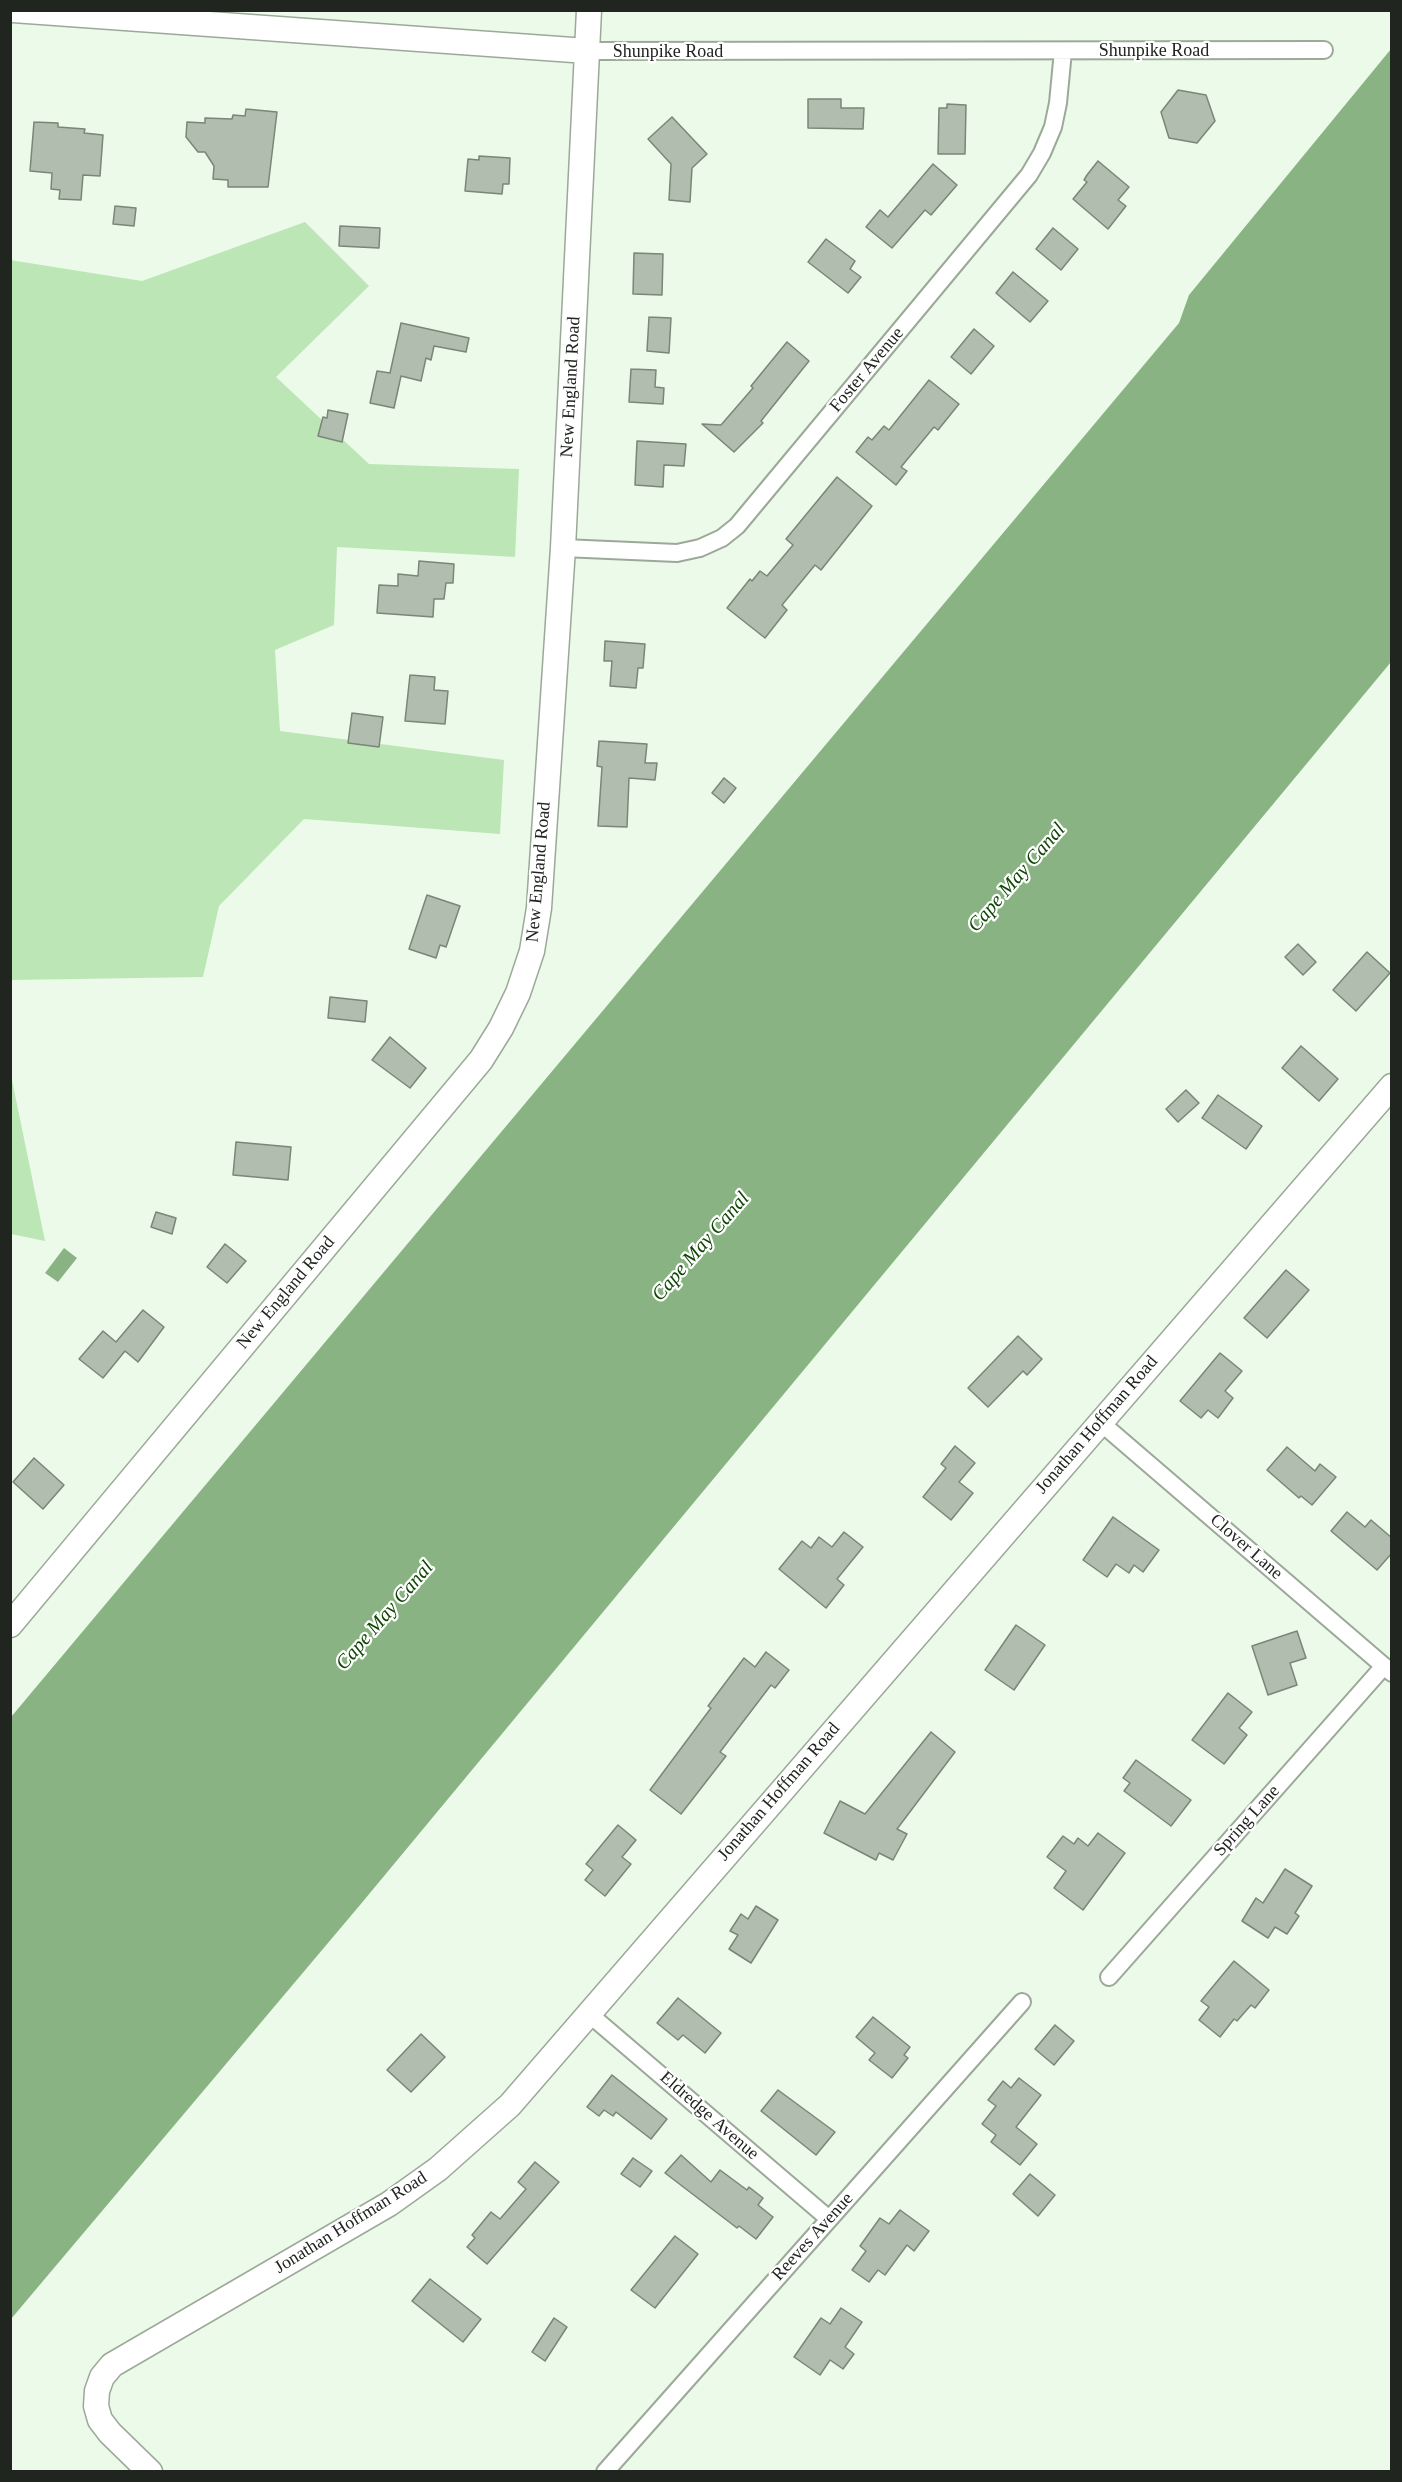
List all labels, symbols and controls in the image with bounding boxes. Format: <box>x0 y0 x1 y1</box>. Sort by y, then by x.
street label: Shunpike Road <box>1099 40 1209 62</box>
street label: Shunpike Road <box>613 41 723 63</box>
street label: New England Road <box>557 316 585 458</box>
street label: Foster Avenue <box>825 323 909 417</box>
street label: New England Road <box>522 801 556 943</box>
water label: Cape May Canal <box>963 819 1071 937</box>
water label: Cape May Canal <box>647 1188 755 1306</box>
street label: New England Road <box>232 1232 340 1354</box>
street label: Jonathan Hoffman Road <box>1031 1352 1163 1498</box>
street label: Clover Lane <box>1205 1510 1287 1584</box>
water label: Cape May Canal <box>331 1557 439 1675</box>
street label: Jonathan Hoffman Road <box>713 1719 845 1865</box>
street label: Spring Lane <box>1209 1781 1285 1861</box>
street label: Eldredge Avenue <box>655 2067 763 2165</box>
street label: Jonathan Hoffman Road <box>271 2167 431 2279</box>
street label: Reeves Avenue <box>768 2188 858 2286</box>

